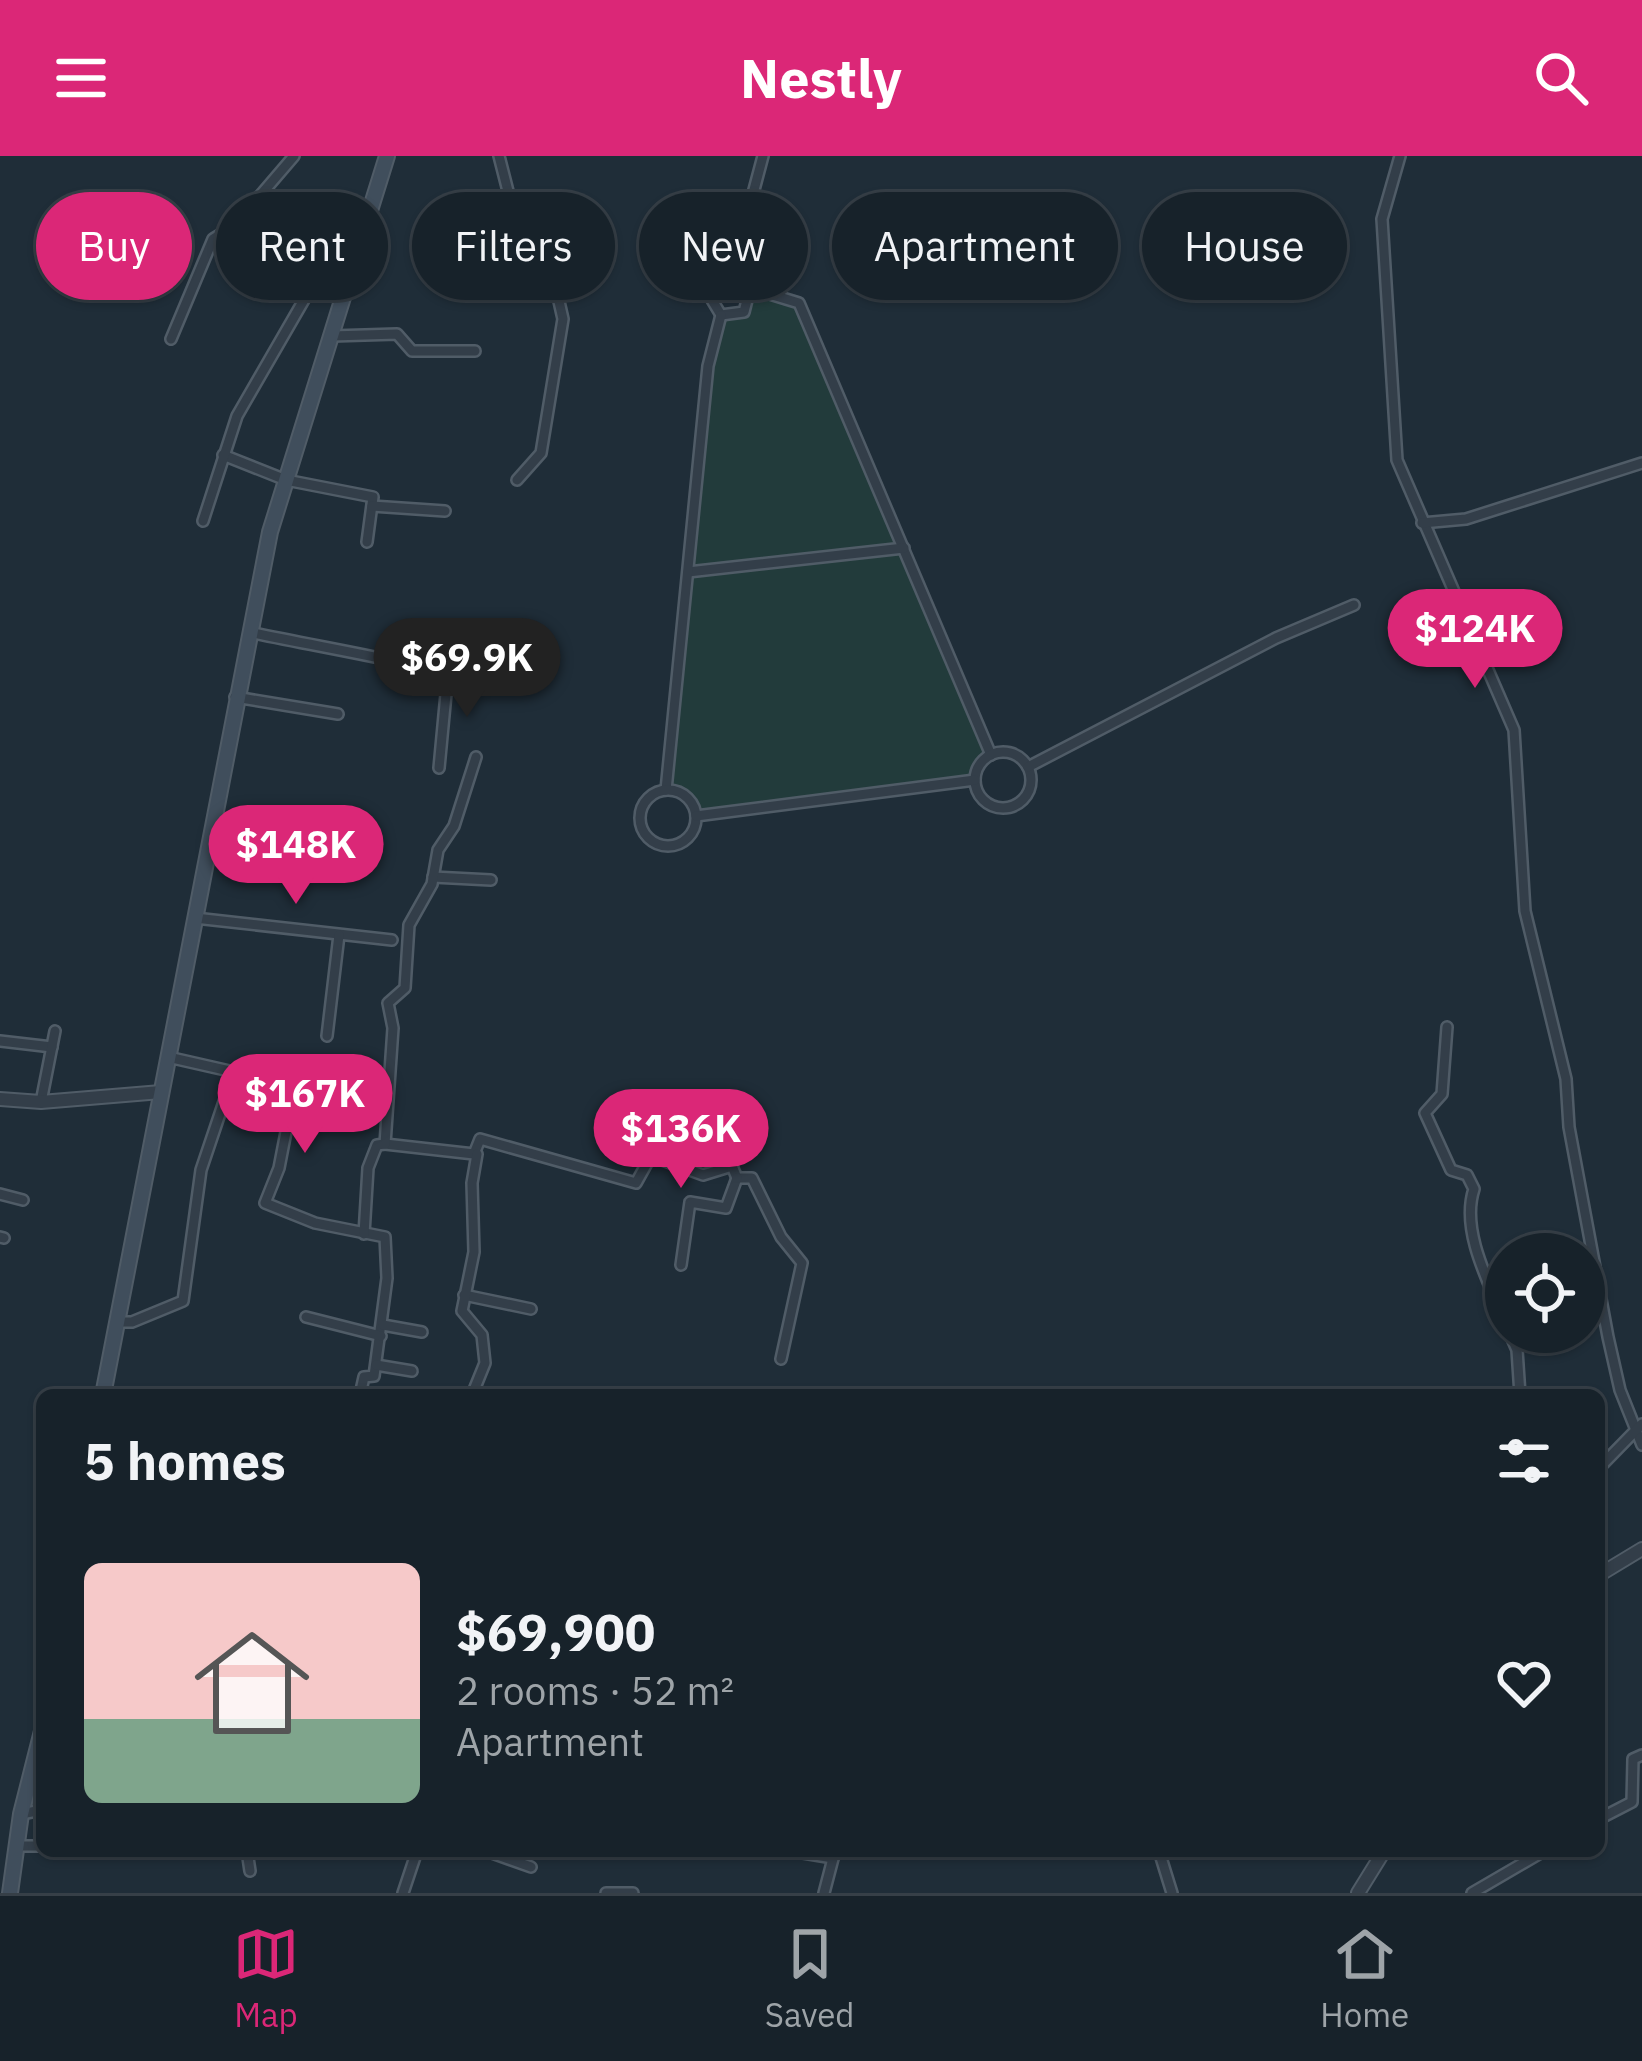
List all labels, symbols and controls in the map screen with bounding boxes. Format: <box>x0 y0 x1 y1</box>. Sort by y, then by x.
text: Nestly <box>740 43 902 113</box>
icon: menu <box>48 45 114 111</box>
icon: search <box>1528 45 1594 111</box>
chip: Buy <box>36 192 192 300</box>
chip: Rent <box>216 192 388 300</box>
chip: Filters <box>412 192 615 300</box>
chip: New <box>639 192 808 300</box>
chip: Apartment <box>832 192 1118 300</box>
chip: House <box>1142 192 1347 300</box>
pin: $124K <box>1391 589 1559 691</box>
text: $124K <box>1415 602 1535 653</box>
pin: $69.9K <box>369 618 565 720</box>
text: $69.9K <box>401 631 533 682</box>
pin: $148K <box>212 805 380 907</box>
text: $148K <box>236 818 356 869</box>
pin: $167K <box>221 1054 389 1156</box>
text: $167K <box>245 1067 365 1118</box>
pin: $136K <box>597 1089 765 1191</box>
text: $136K <box>621 1102 741 1153</box>
map controls <box>1485 1233 1605 1353</box>
button: locate <box>1485 1233 1605 1353</box>
text: 5 homes <box>84 1428 286 1494</box>
icon: filters <box>1491 1428 1557 1494</box>
text: $69,900 <box>456 1599 655 1665</box>
icon: home <box>180 1611 324 1755</box>
icon: heart <box>1491 1650 1557 1716</box>
text: 2 rooms · 52 m² <box>456 1665 734 1716</box>
text: Apartment <box>456 1716 644 1767</box>
tab: Map <box>233 1921 299 2036</box>
tab: Saved <box>765 1921 855 2036</box>
tab: Home <box>1320 1921 1409 2036</box>

